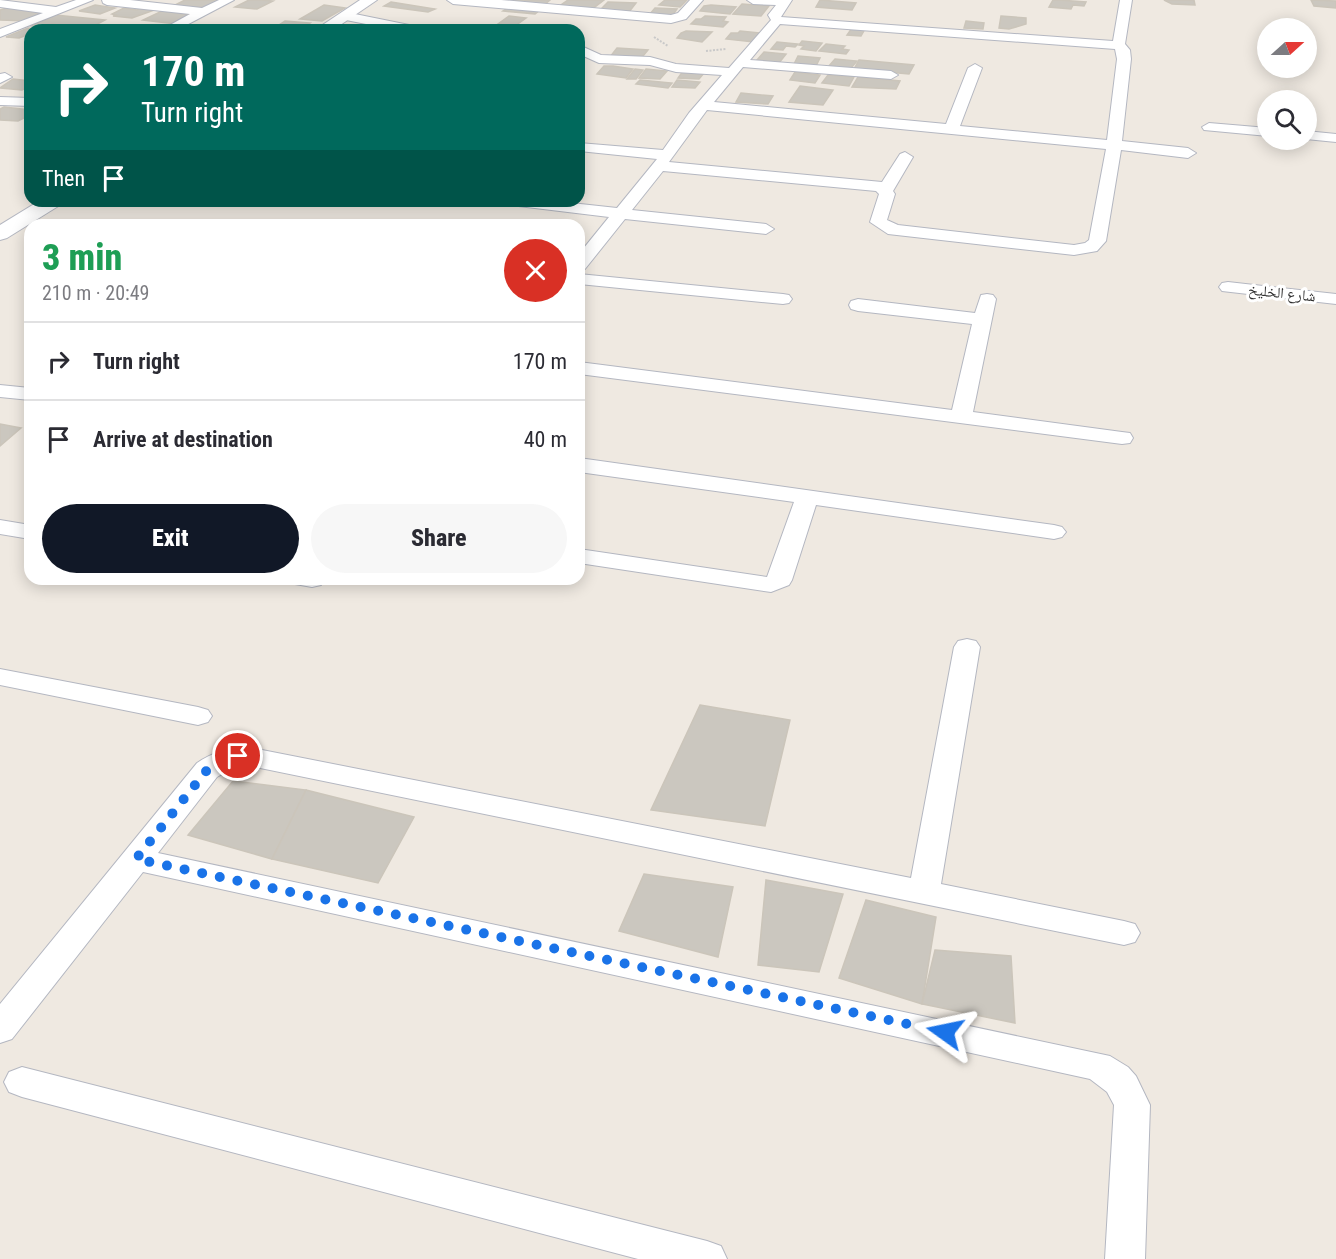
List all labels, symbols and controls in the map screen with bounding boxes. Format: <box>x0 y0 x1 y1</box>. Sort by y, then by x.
north arrow <box>1257 18 1317 78</box>
map controls <box>1257 18 1317 150</box>
text: 170 m <box>141 47 246 96</box>
icon: right <box>42 48 120 126</box>
button: search <box>1257 90 1317 150</box>
text: Turn right <box>141 97 243 129</box>
icon: arrive <box>97 162 130 195</box>
text: Then <box>42 166 85 191</box>
text: 3 min <box>42 237 122 279</box>
button: close <box>504 239 567 302</box>
text: 210 m · 20:49 <box>42 281 149 305</box>
street label: شارع الخليخ <box>1247 281 1317 307</box>
icon: right <box>42 345 75 378</box>
text: Turn right <box>93 349 180 374</box>
text: 170 m <box>513 349 567 374</box>
icon: arrive <box>42 423 75 456</box>
text: Arrive at destination <box>93 427 273 452</box>
text: 40 m <box>524 427 567 452</box>
button: Exit <box>42 504 299 573</box>
button: Share <box>311 504 567 573</box>
pin <box>212 730 263 781</box>
icon: arrive <box>221 739 254 772</box>
position arrow <box>913 1000 977 1064</box>

